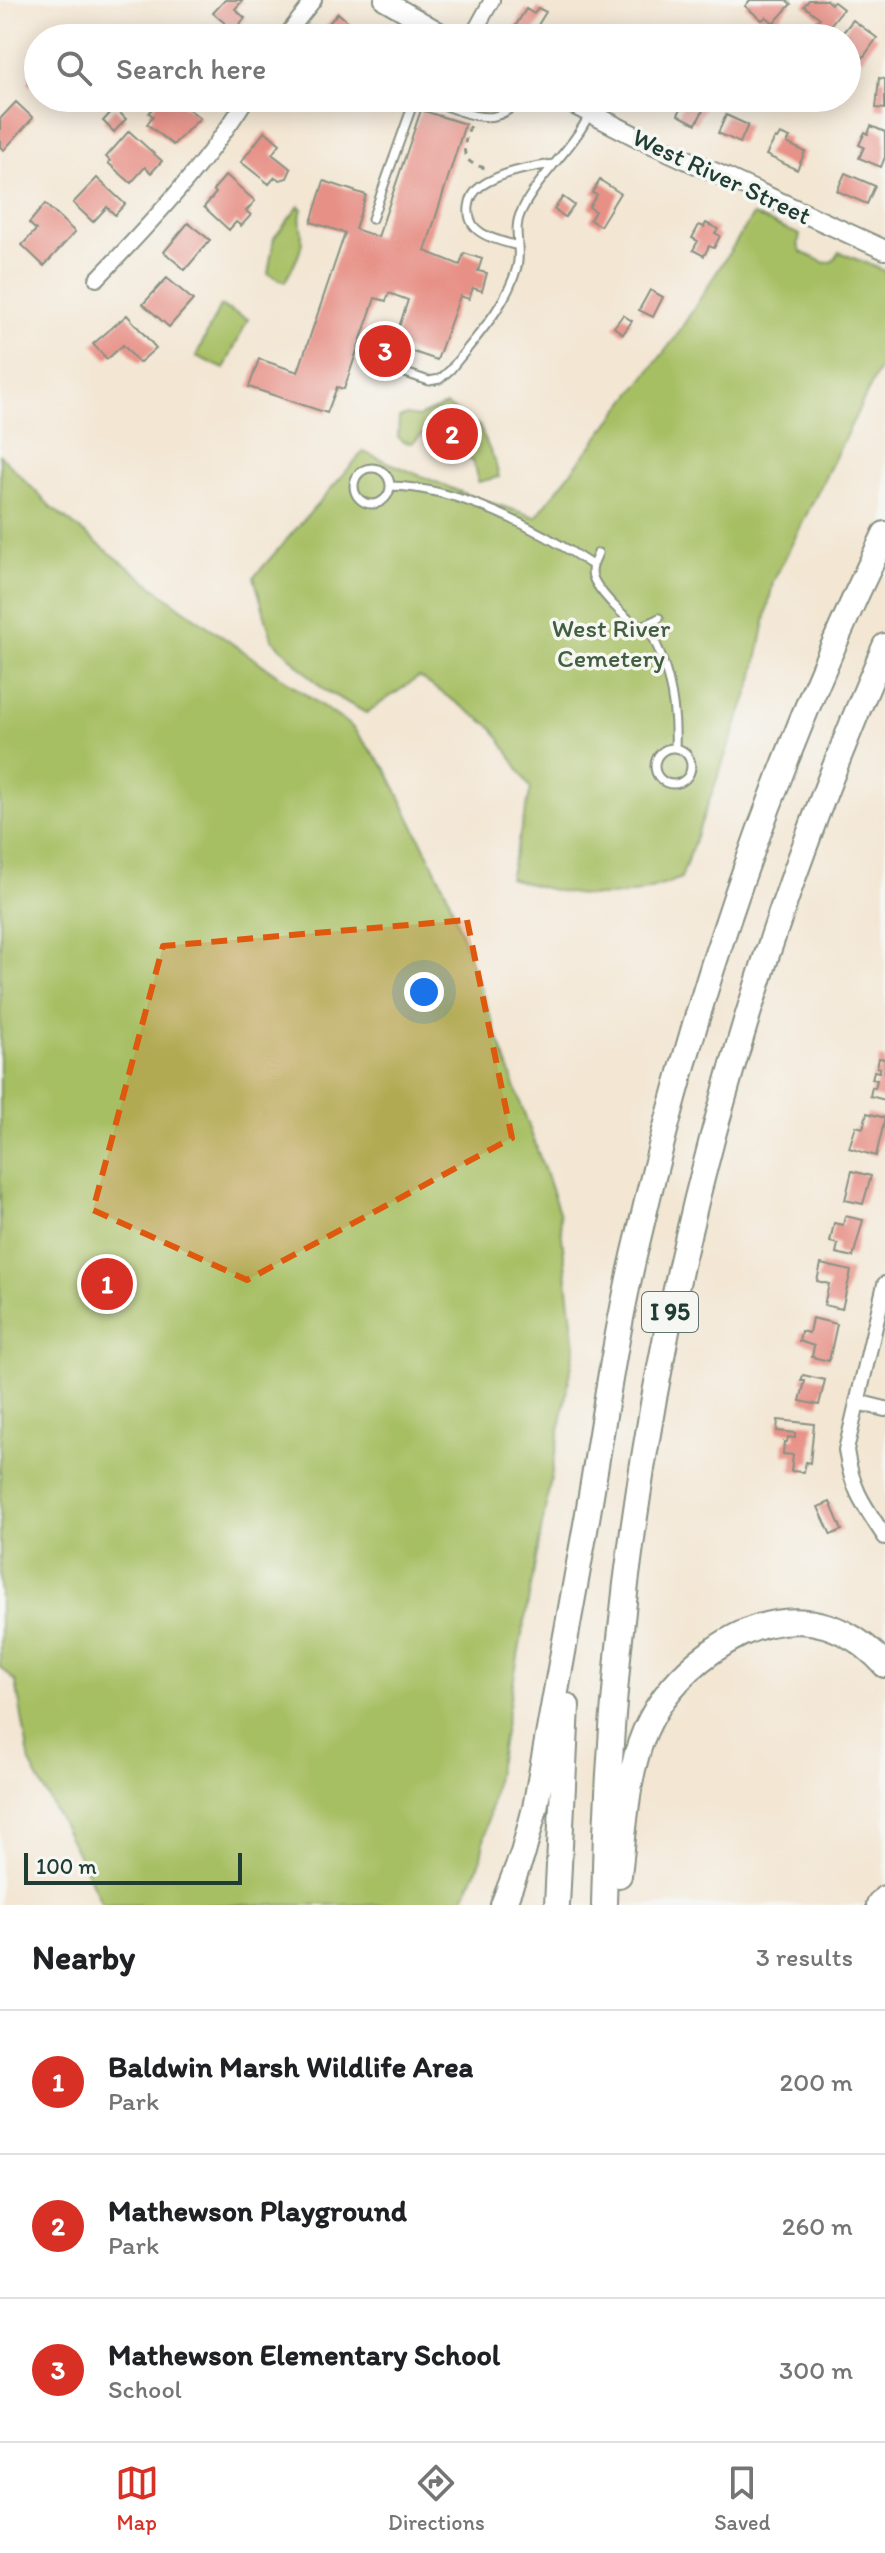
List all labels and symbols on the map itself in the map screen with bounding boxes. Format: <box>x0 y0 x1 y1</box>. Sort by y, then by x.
street label: West River Street <box>628 121 817 232</box>
pin: 3 <box>359 321 411 381</box>
pin: 2 <box>426 404 478 464</box>
park label: West River Cemetery <box>552 612 671 674</box>
your location <box>404 972 444 1012</box>
pin: 1 <box>81 1254 133 1314</box>
road number: I 95 <box>642 1292 698 1332</box>
scale bar <box>24 1849 242 1885</box>

